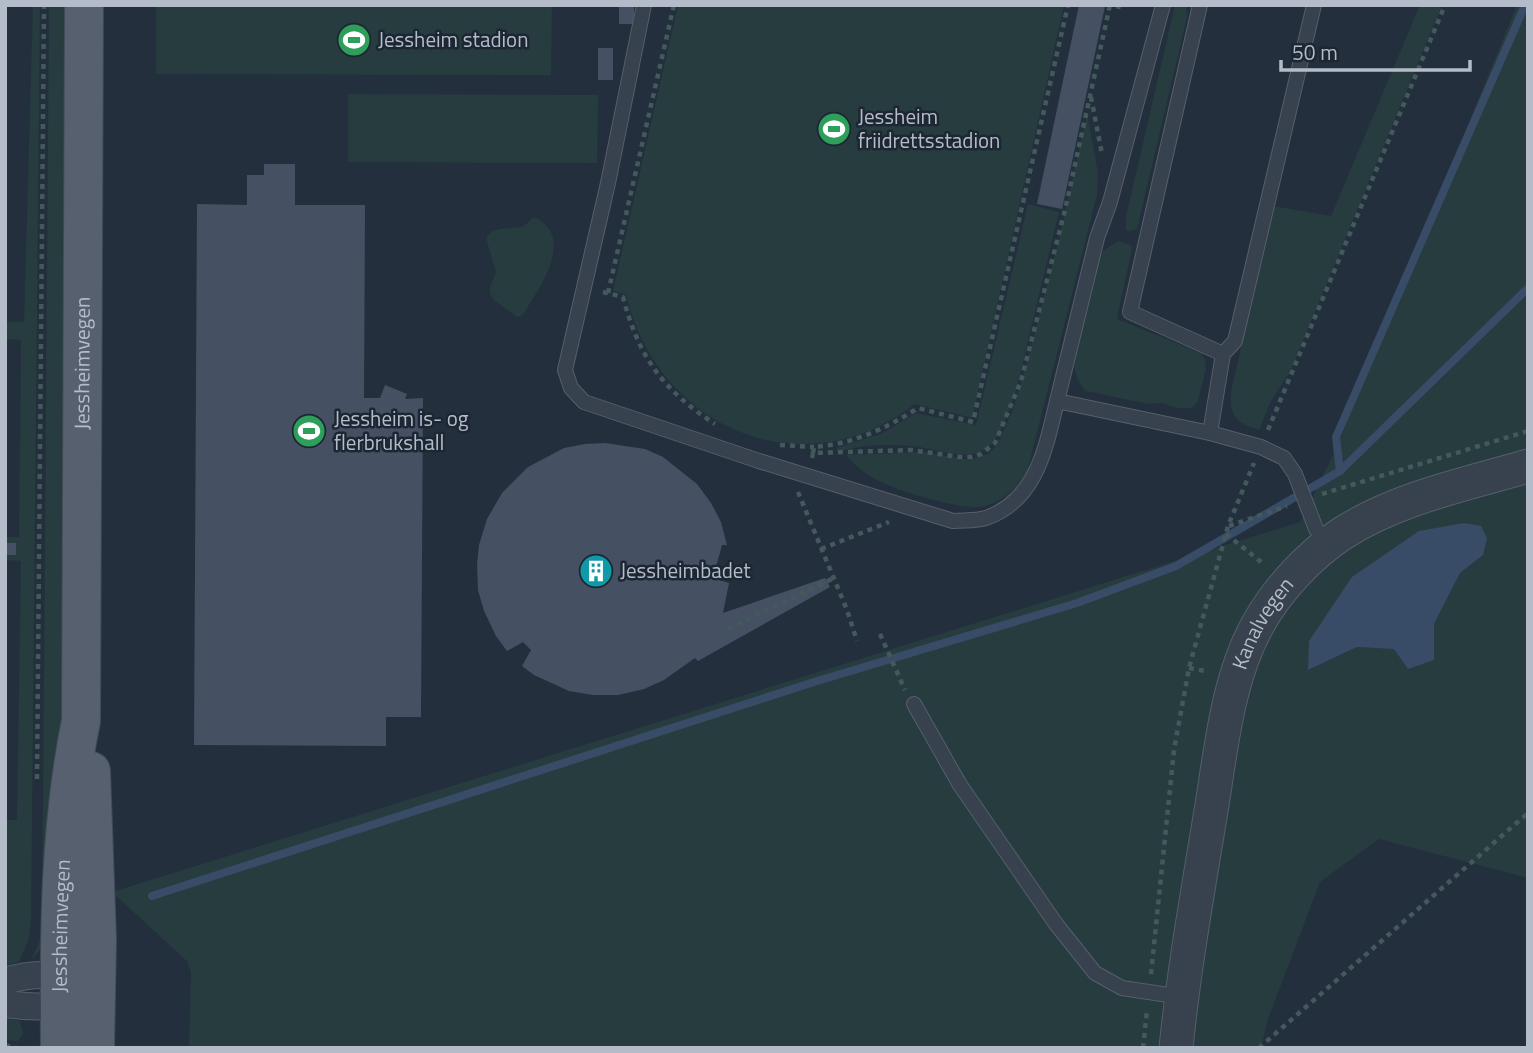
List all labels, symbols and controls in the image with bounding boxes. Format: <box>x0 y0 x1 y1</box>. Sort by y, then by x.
sports icon: Jessheim stadion <box>335 21 373 59</box>
place label: Jessheim stadion <box>378 23 529 55</box>
scale bar <box>1281 28 1470 72</box>
text: 50 m <box>1292 36 1338 68</box>
place label: Jessheim friidrettsstadion <box>858 100 1000 156</box>
sports icon: Jessheim friidrettsstadion <box>815 110 853 148</box>
street label: Jessheimvegen <box>65 297 98 430</box>
place label: Jessheim is- og flerbrukshall <box>334 402 469 458</box>
sports icon: Jessheim is- og flerbrukshall <box>290 412 328 450</box>
building icon: Jessheimbadet <box>577 552 615 590</box>
place label: Jessheimbadet <box>620 554 751 586</box>
street label: Kanalvegen <box>1223 569 1301 674</box>
street label: Jessheimvegen <box>43 858 78 993</box>

